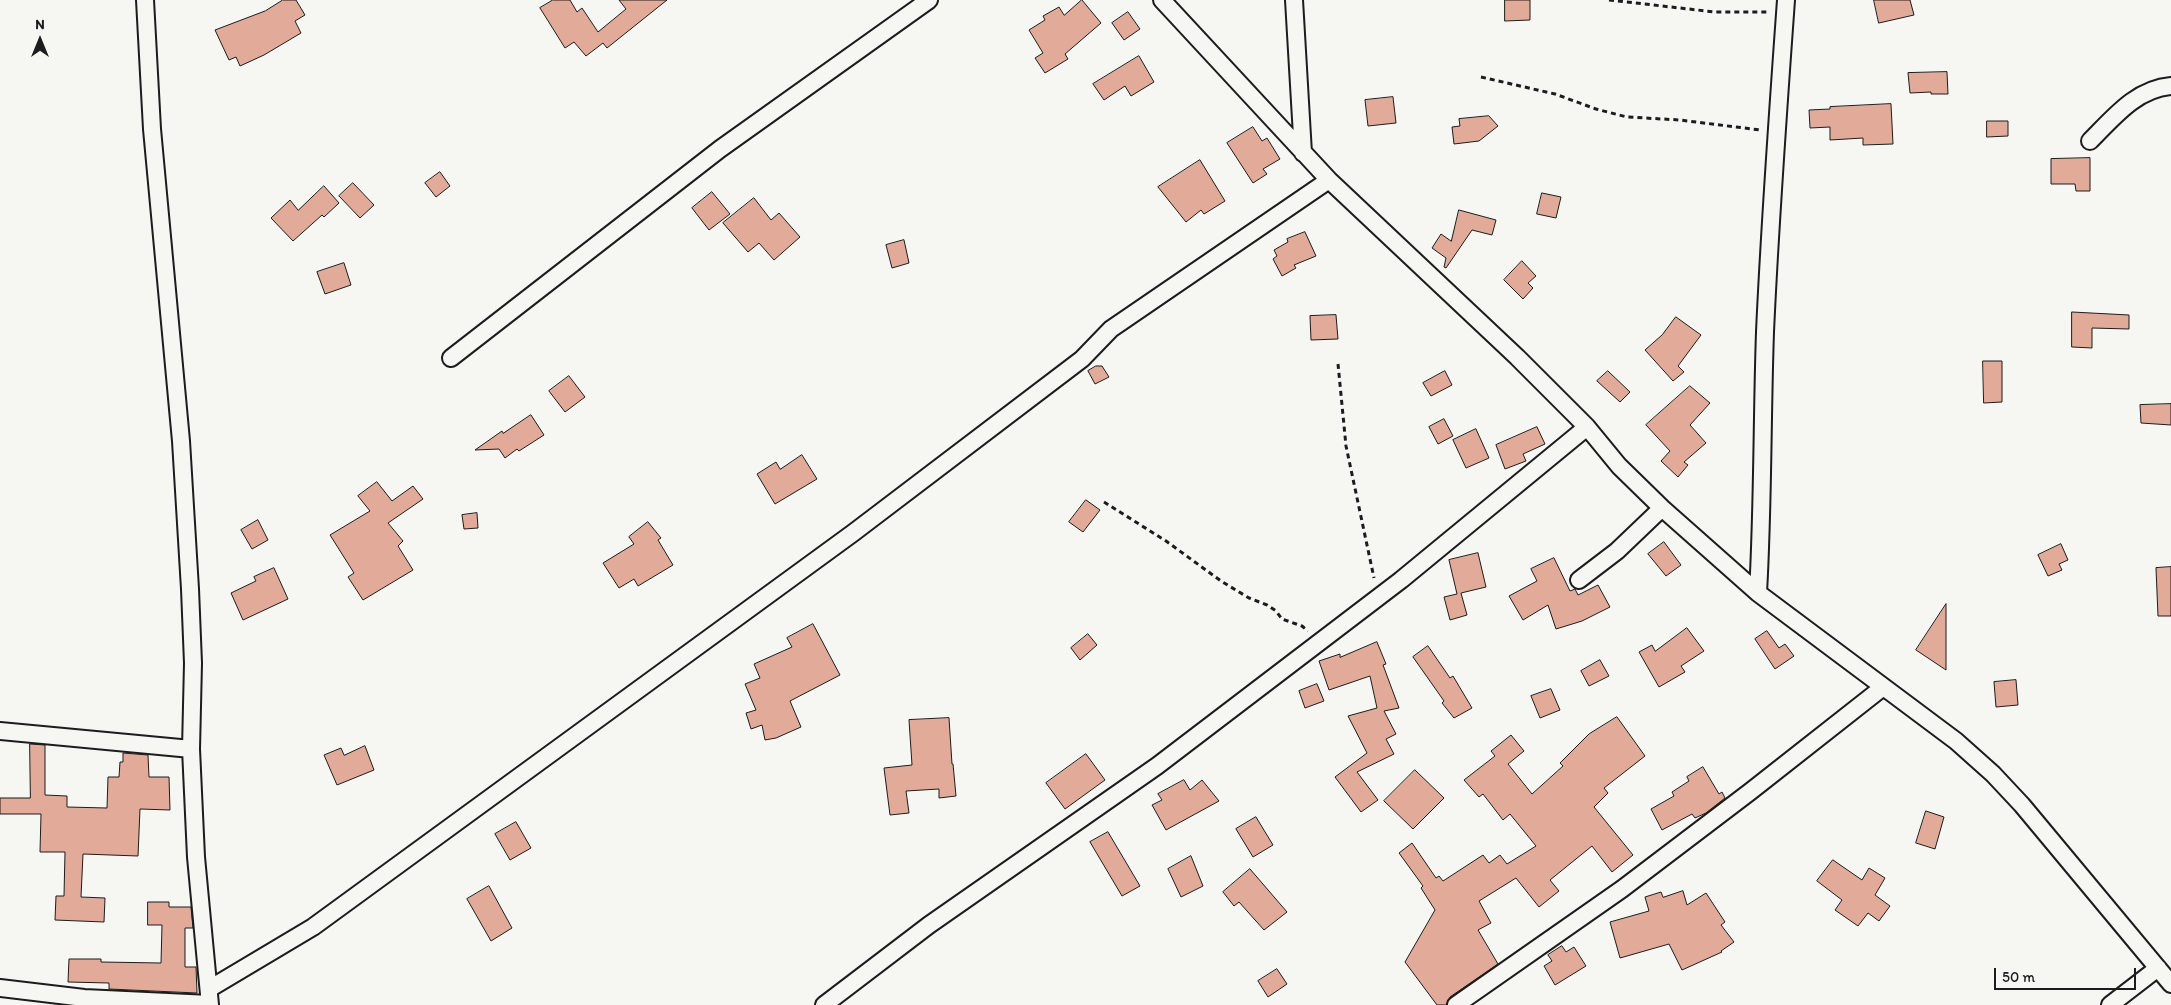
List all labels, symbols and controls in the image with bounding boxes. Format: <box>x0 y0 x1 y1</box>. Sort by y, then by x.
north arrow <box>15 15 65 65</box>
text: N <box>35 16 45 33</box>
scale bar <box>1996 958 2138 990</box>
text: 50 m <box>2002 968 2035 986</box>

